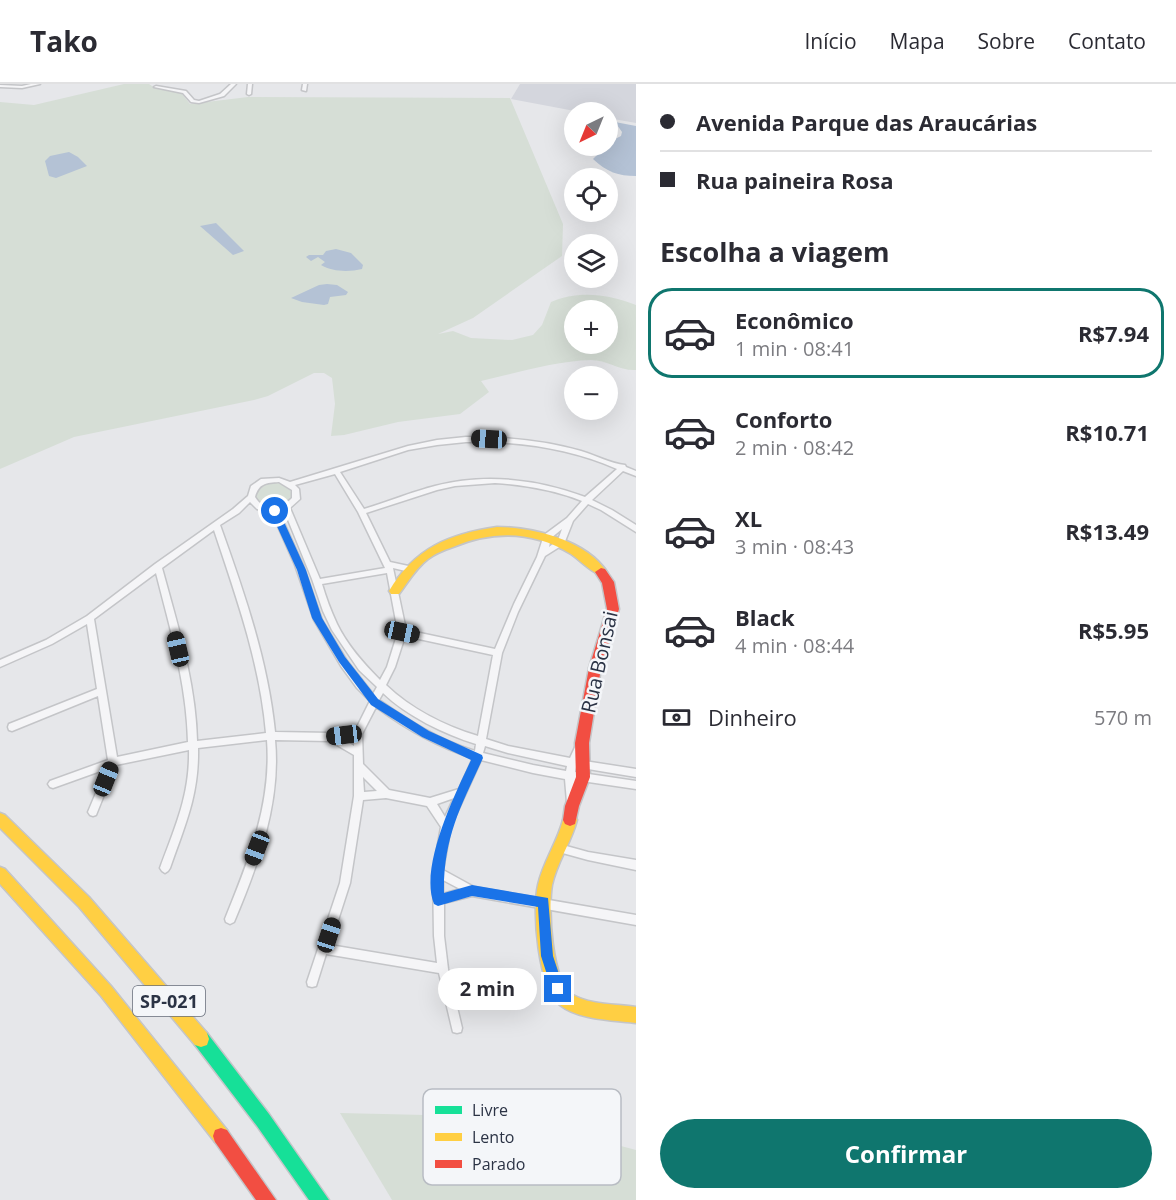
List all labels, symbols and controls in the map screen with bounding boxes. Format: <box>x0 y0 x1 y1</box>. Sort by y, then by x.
text: Tako <box>30 22 98 60</box>
text: Início <box>804 27 857 55</box>
text: Mapa <box>890 27 945 55</box>
text: Sobre <box>978 27 1035 55</box>
text: Contato <box>1068 27 1146 55</box>
north arrow <box>564 102 618 156</box>
map controls <box>564 102 618 420</box>
text: Avenida Parque das Araucárias <box>696 107 1037 137</box>
text: Rua paineira Rosa <box>696 165 893 195</box>
button: locate <box>564 168 618 222</box>
text: Escolha a viagem <box>660 233 889 270</box>
button: layers <box>564 234 618 288</box>
button: + <box>564 300 618 354</box>
text: Econômico <box>735 305 854 335</box>
icon: car <box>663 306 717 360</box>
text: R$7.94 <box>1078 318 1149 348</box>
text: 1 min · 08:41 <box>735 335 854 362</box>
button: − <box>564 366 618 420</box>
text: Conforto <box>735 404 832 434</box>
icon: car <box>663 405 717 459</box>
text: R$10.71 <box>1065 417 1149 447</box>
car <box>471 429 507 449</box>
text: 2 min · 08:42 <box>735 434 854 461</box>
route start <box>261 497 288 524</box>
text: XL <box>735 503 762 533</box>
icon: car <box>663 504 717 558</box>
text: R$13.49 <box>1065 516 1149 546</box>
text: 3 min · 08:43 <box>735 533 854 560</box>
text: Black <box>735 602 795 632</box>
icon: car <box>663 603 717 657</box>
street label: Rua Bonsai <box>574 608 624 716</box>
text: R$5.95 <box>1078 615 1149 645</box>
car <box>383 619 421 645</box>
car <box>165 629 191 669</box>
text: 4 min · 08:44 <box>735 632 854 659</box>
icon: cash <box>660 701 693 734</box>
text: Dinheiro <box>708 702 797 732</box>
text: 570 m <box>1094 704 1152 731</box>
car <box>325 724 363 746</box>
car <box>91 759 121 799</box>
car <box>242 828 272 868</box>
car <box>315 915 343 955</box>
callout: 2 min <box>438 968 537 1010</box>
text: 2 min <box>460 975 515 1002</box>
route end <box>544 975 571 1002</box>
road number: SP-021 <box>133 986 205 1016</box>
legend <box>423 1089 621 1185</box>
text: Livre <box>472 1099 508 1121</box>
button: Confirmar <box>660 1119 1152 1188</box>
text: Lento <box>472 1126 514 1148</box>
text: Parado <box>472 1153 525 1175</box>

